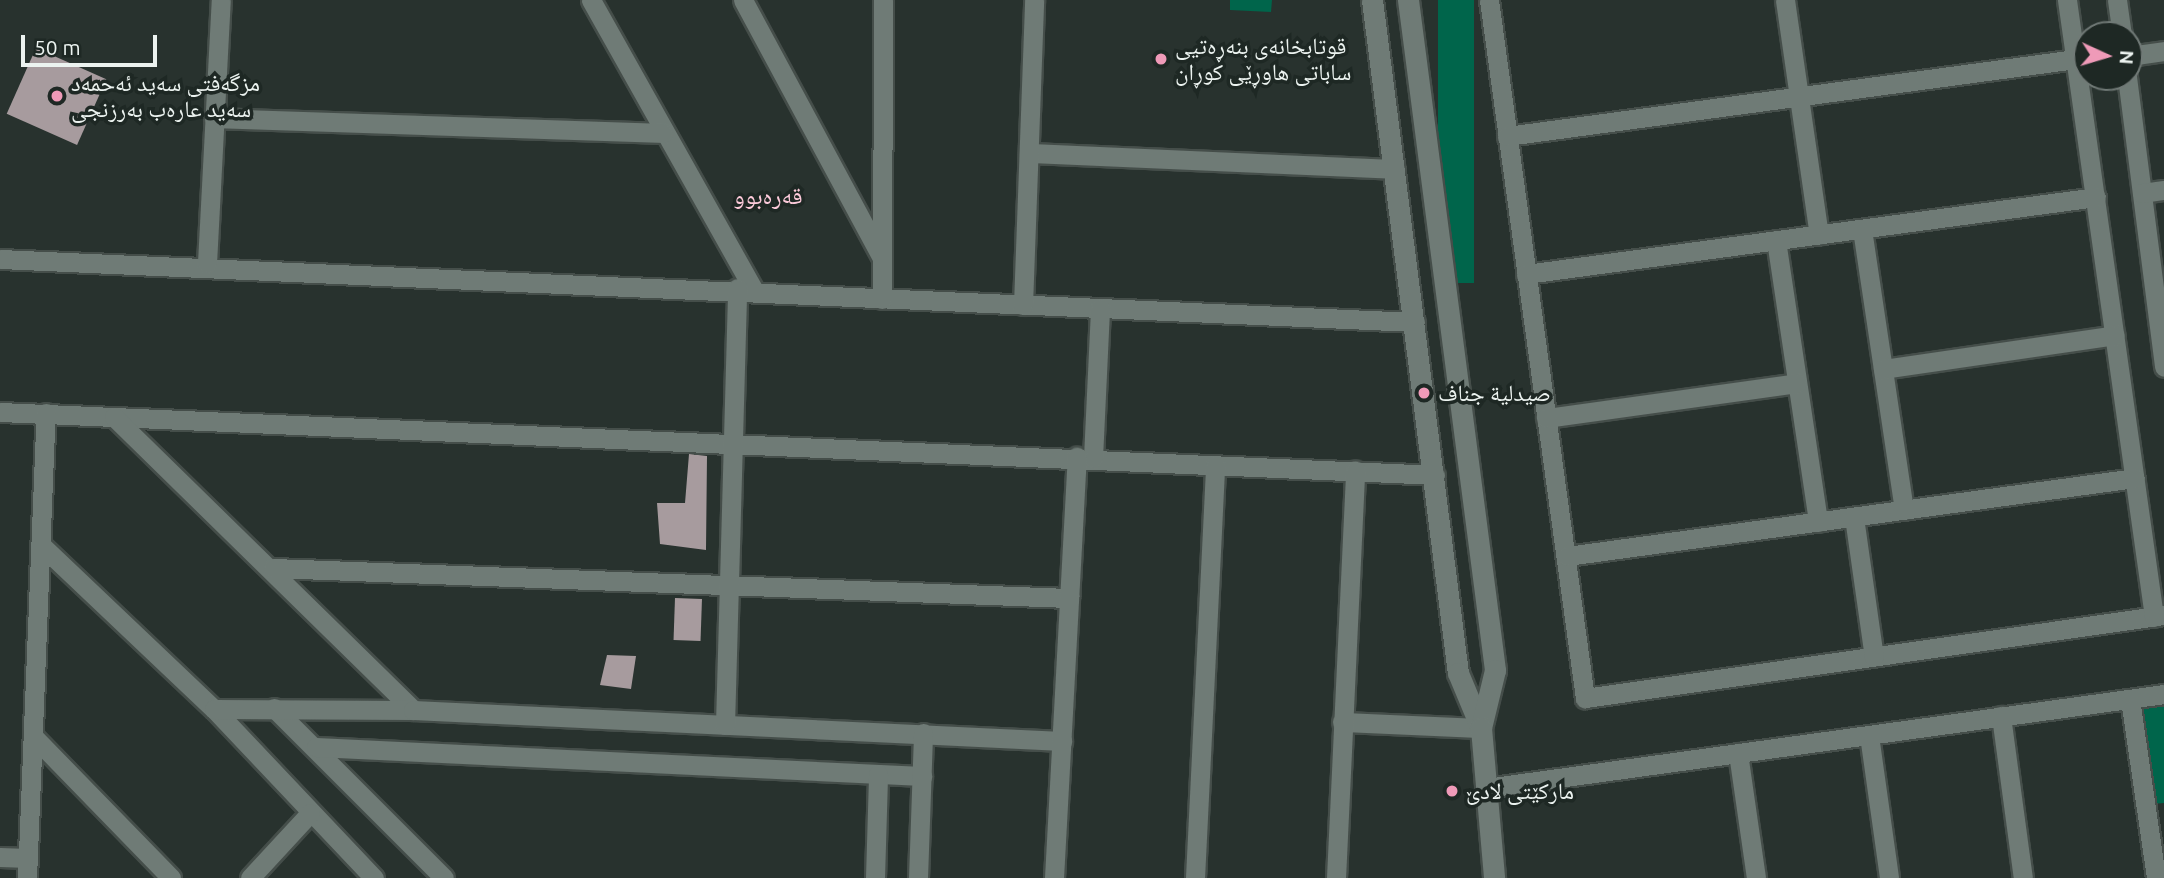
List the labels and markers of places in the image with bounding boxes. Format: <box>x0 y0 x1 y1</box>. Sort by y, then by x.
place label: قوتابخانەی بنەڕەتیی ساباتی هاوڕێی کوڕان <box>1175 32 1351 86</box>
marker: قوتابخانەی بنەڕەتیی ساباتی هاوڕێی کوڕان <box>1153 51 1169 67</box>
place label: مزگەفتی سەید ئەحمەد سەید عارەب بەرزنجی <box>71 69 260 123</box>
marker: مزگەفتی سەید ئەحمەد سەید عارەب بەرزنجی <box>49 88 65 104</box>
place label: صيدلية جناف <box>1438 379 1551 407</box>
marker: صيدلية جناف <box>1416 385 1432 401</box>
place label: ماركێتی لادێ <box>1466 777 1574 805</box>
marker: ماركێتی لادێ <box>1444 783 1460 799</box>

